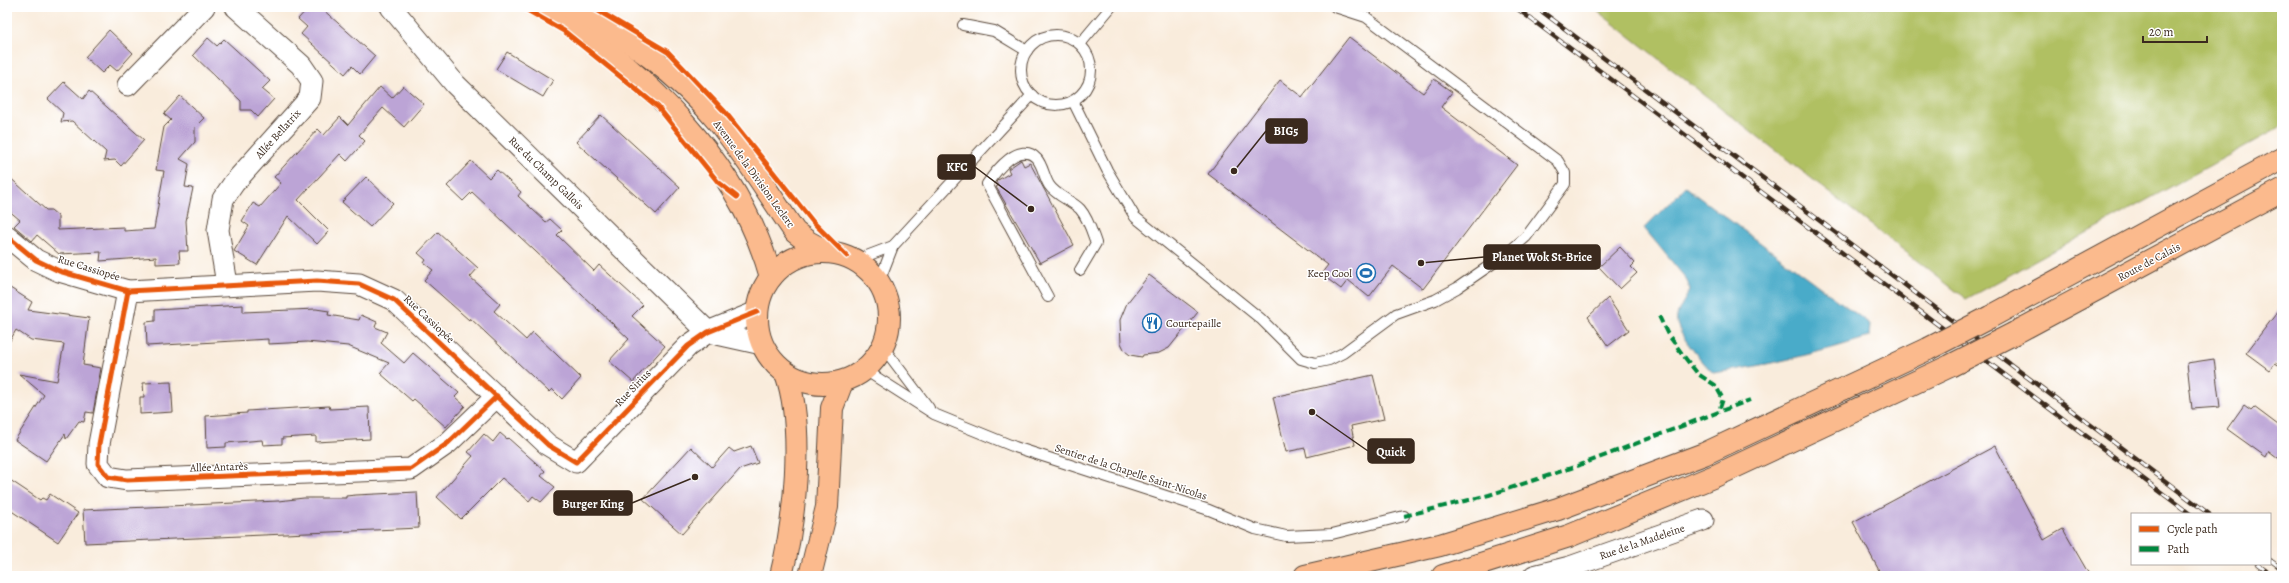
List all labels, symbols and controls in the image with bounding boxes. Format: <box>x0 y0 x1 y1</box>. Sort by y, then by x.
scale bar <box>2143 18 2207 44</box>
text: 20 m <box>2149 24 2173 40</box>
street label: Allée Bellatrix <box>251 105 305 163</box>
street label: Avenue de la Division Leclerc <box>709 116 798 231</box>
callout: BIG5 <box>1266 119 1307 143</box>
text: BIG5 <box>1274 123 1298 139</box>
street label: Rue du Champ Gallois <box>505 133 587 213</box>
callout: KFC <box>938 155 975 179</box>
text: KFC <box>946 159 968 175</box>
street label: Route de Calais <box>2115 239 2183 285</box>
callout: Planet Wok St-Brice <box>1484 245 1600 269</box>
text: Planet Wok St-Brice <box>1492 249 1593 265</box>
street label: Rue Cassiopée <box>56 251 122 285</box>
sports icon: Keep Cool <box>1355 262 1377 284</box>
place label: Keep Cool <box>1307 266 1352 281</box>
street label: Rue Cassiopée <box>400 291 458 347</box>
restaurant icon: Courtepaille <box>1141 312 1163 334</box>
place label: Courtepaille <box>1166 316 1221 331</box>
street label: Rue Sirius <box>612 366 654 410</box>
callout: Quick <box>1368 439 1414 463</box>
street label: Sentier de la Chapelle Saint-Nicolas <box>1053 440 1209 504</box>
text: Quick <box>1376 444 1407 460</box>
street label: Allée Antarès <box>189 458 248 476</box>
callout: Burger King <box>554 491 632 515</box>
text: Burger King <box>562 496 625 512</box>
legend <box>2131 513 2271 565</box>
street label: Rue de la Madeleine <box>1597 520 1687 564</box>
text: Cycle path <box>2167 521 2218 537</box>
text: Path <box>2167 541 2190 557</box>

